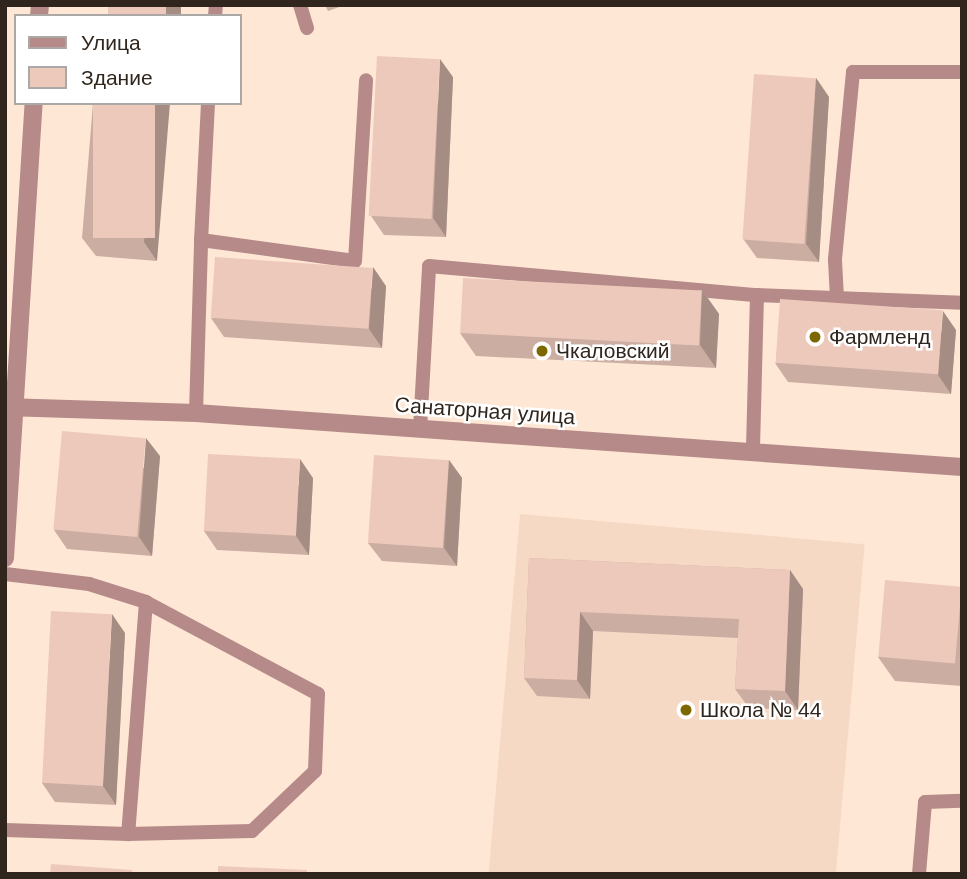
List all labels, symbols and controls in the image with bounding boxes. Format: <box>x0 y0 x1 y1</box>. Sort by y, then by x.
legend <box>14 14 242 105</box>
text: Улица <box>81 31 141 54</box>
text: Здание <box>81 66 153 89</box>
place label: Фармленд <box>829 324 931 350</box>
marker: Фармленд <box>807 329 823 345</box>
place label: Чкаловский <box>556 338 670 364</box>
marker: Чкаловский <box>534 343 550 359</box>
street label: Санаторная улица <box>394 392 576 430</box>
place label: Школа № 44 <box>700 697 821 723</box>
marker: Школа № 44 <box>678 702 694 718</box>

